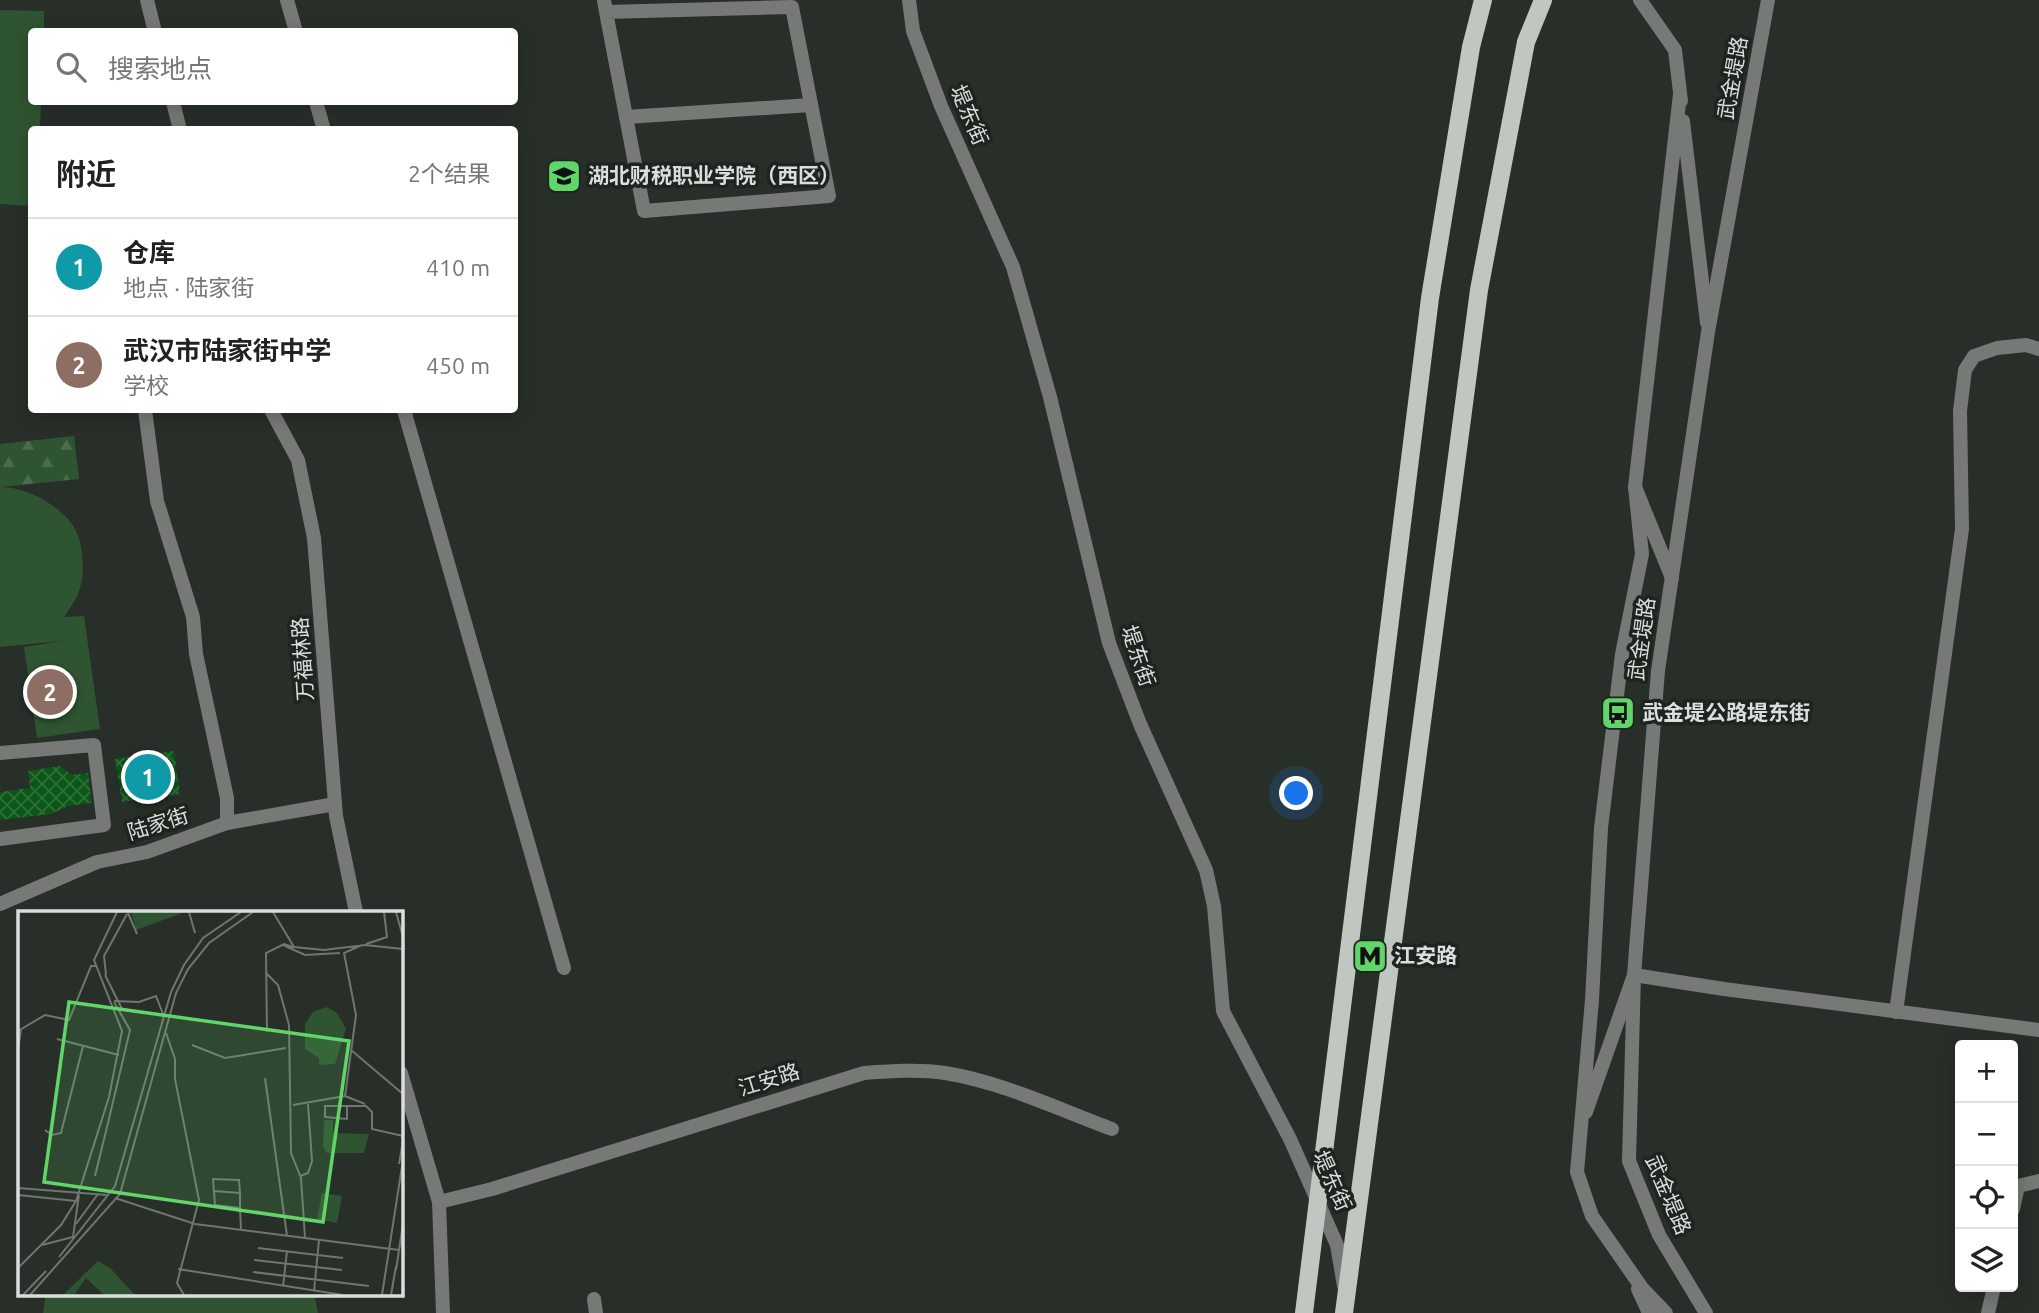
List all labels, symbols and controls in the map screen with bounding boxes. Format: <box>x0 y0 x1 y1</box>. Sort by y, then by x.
search box <box>28 28 518 105</box>
street label: 武金堤路 <box>1713 34 1751 121</box>
icon: search <box>52 48 90 86</box>
text: 搜索地点 <box>108 54 212 83</box>
street label: 堤东街 <box>947 81 993 148</box>
text: 附近 <box>56 157 116 191</box>
school or university icon: 湖北财税职业学院（西区） <box>545 157 583 195</box>
text: 2个结果 <box>408 161 490 186</box>
place label: 湖北财税职业学院（西区） <box>588 163 840 187</box>
text: 仓库 <box>123 238 175 267</box>
text: 1 <box>73 255 85 280</box>
text: 410 m <box>426 255 490 280</box>
text: 地点 · 陆家街 <box>123 275 254 300</box>
text: 武汉市陆家街中学 <box>123 336 331 365</box>
text: 2 <box>73 353 85 378</box>
text: 450 m <box>426 353 490 378</box>
text: 学校 <box>123 373 169 398</box>
street label: 武金堤路 <box>1623 596 1659 682</box>
street label: 万福林路 <box>287 616 317 702</box>
street label: 堤东街 <box>1117 622 1161 689</box>
pin: 2 <box>27 666 73 718</box>
bus stop icon: 武金堤公路堤东街 <box>1599 694 1637 732</box>
place label: 武金堤公路堤东街 <box>1642 700 1810 724</box>
pin: 1 <box>125 751 171 803</box>
your location <box>1279 776 1313 810</box>
street label: 陆家街 <box>124 802 191 844</box>
inset map <box>18 911 402 1296</box>
metro station icon: 江安路 <box>1351 937 1389 975</box>
place label: 江安路 <box>1394 943 1457 967</box>
map controls <box>1955 1040 2018 1292</box>
button: + <box>1955 1040 2018 1103</box>
street label: 江安路 <box>735 1058 802 1100</box>
button: − <box>1955 1103 2018 1166</box>
street label: 堤东街 <box>1309 1147 1357 1214</box>
street label: 武金堤路 <box>1641 1151 1696 1238</box>
button: locate <box>1955 1166 2018 1229</box>
button: layers <box>1955 1229 2018 1292</box>

